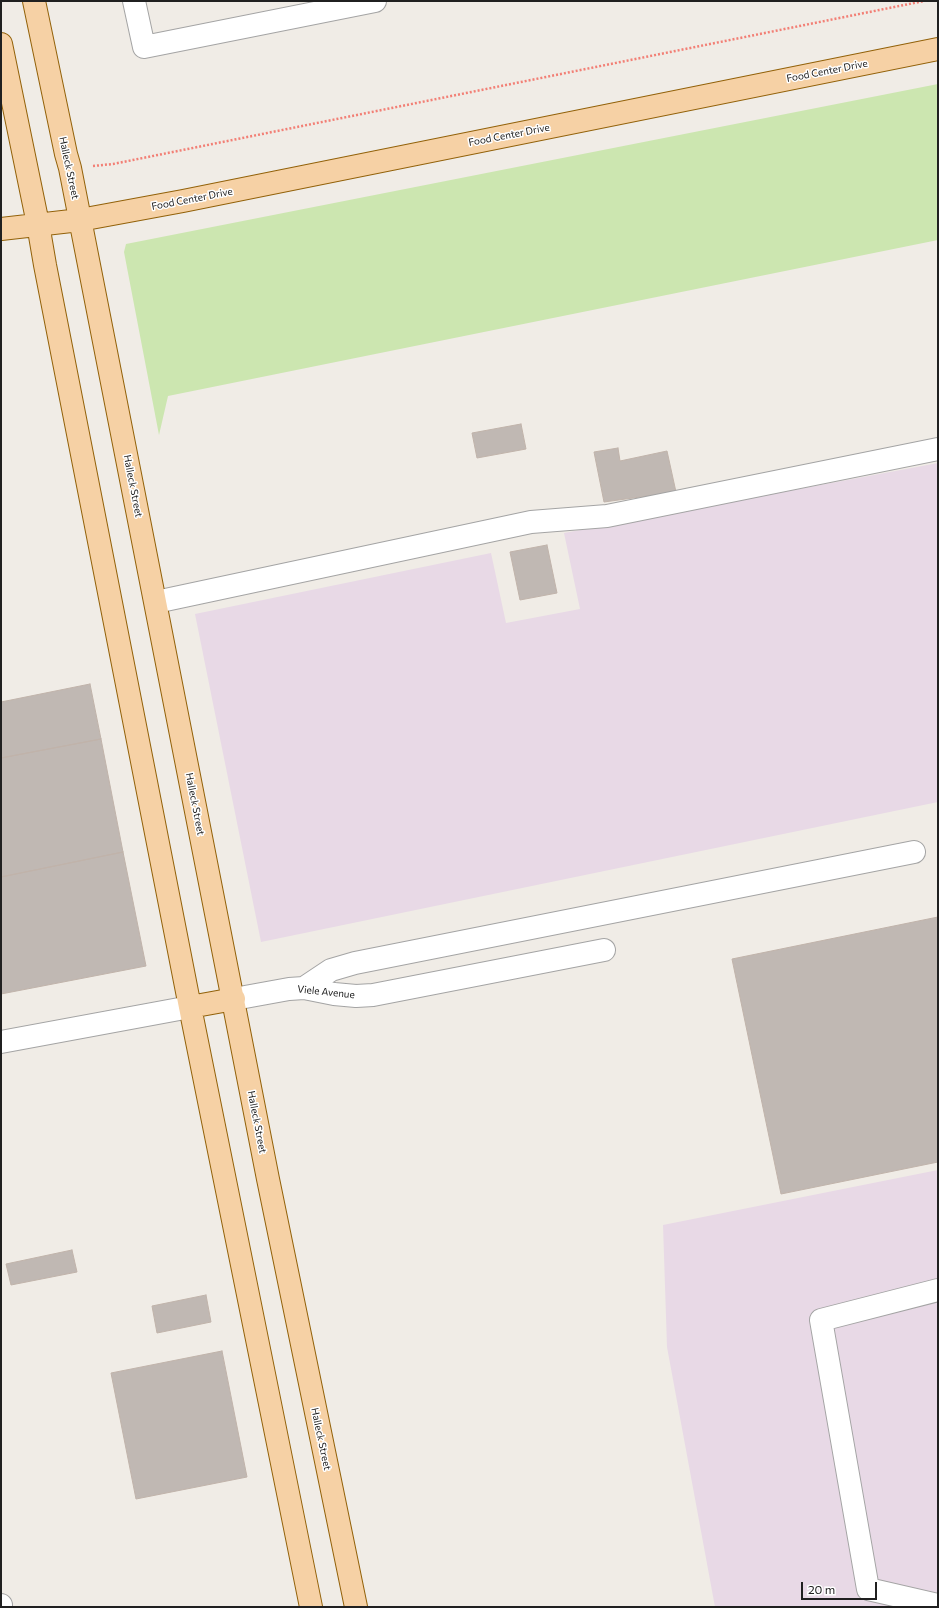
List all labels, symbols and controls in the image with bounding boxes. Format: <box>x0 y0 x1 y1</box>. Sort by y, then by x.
street label: Food Center Drive <box>785 57 869 85</box>
street label: Food Center Drive <box>467 121 551 149</box>
street label: Halleck Street <box>57 136 81 200</box>
street label: Food Center Drive <box>150 185 234 213</box>
street label: Halleck Street <box>121 454 145 518</box>
street label: Halleck Street <box>183 772 207 836</box>
street label: Viele Avenue <box>297 983 355 1001</box>
street label: Halleck Street <box>245 1090 269 1154</box>
street label: Halleck Street <box>309 1407 333 1471</box>
scale bar <box>803 1574 879 1600</box>
text: 20 m <box>808 1582 835 1596</box>

